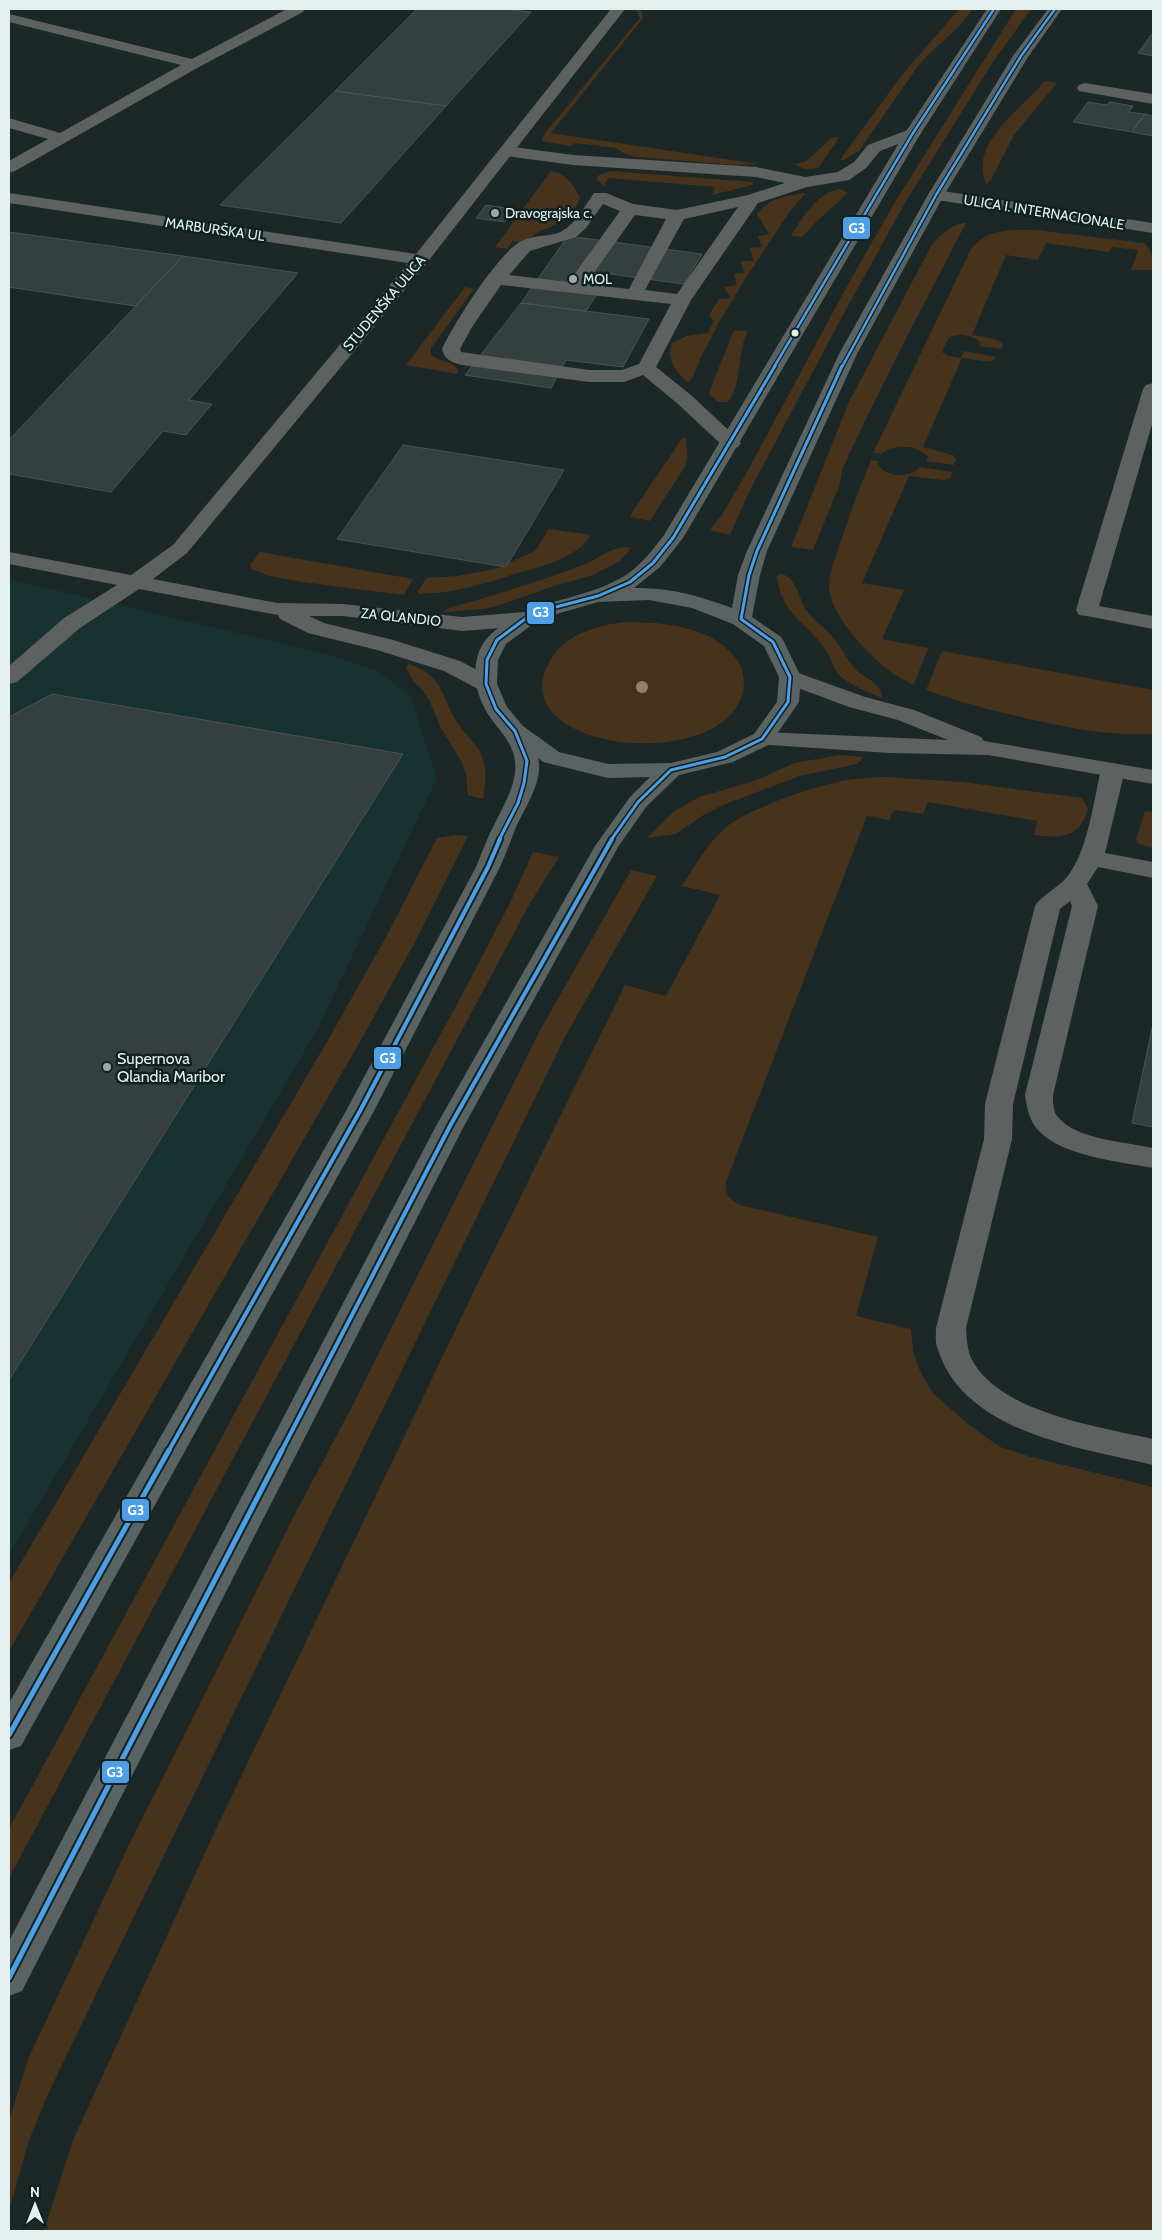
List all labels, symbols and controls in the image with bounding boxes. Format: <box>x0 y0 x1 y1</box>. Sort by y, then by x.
street label: ULICA I. INTERNACIONALE <box>962 190 1126 234</box>
place label: Dravograjska c. <box>505 204 593 222</box>
marker: Dravograjska c. <box>489 207 501 219</box>
street label: MARBURŠKA UL <box>164 213 266 245</box>
line badge: G3 <box>842 216 871 240</box>
text: G3 <box>849 219 865 237</box>
street label: STUDENŠKA ULICA <box>339 251 430 355</box>
place label: MOL <box>583 270 612 288</box>
marker: MOL <box>567 273 579 285</box>
unlabelled marker <box>790 328 800 338</box>
line badge: G3 <box>526 601 555 625</box>
text: G3 <box>533 603 549 621</box>
street label: ZA QLANDIO <box>360 604 442 630</box>
line badge: G3 <box>373 1046 402 1070</box>
place label: Supernova Qlandia Maribor <box>117 1049 226 1086</box>
text: G3 <box>380 1049 396 1067</box>
marker: Supernova Qlandia Maribor <box>101 1061 113 1073</box>
line badge: G3 <box>121 1498 150 1522</box>
text: G3 <box>128 1501 144 1519</box>
line badge: G3 <box>101 1760 130 1784</box>
text: G3 <box>107 1763 123 1781</box>
north arrow <box>10 2180 60 2230</box>
text: N <box>30 2183 40 2201</box>

